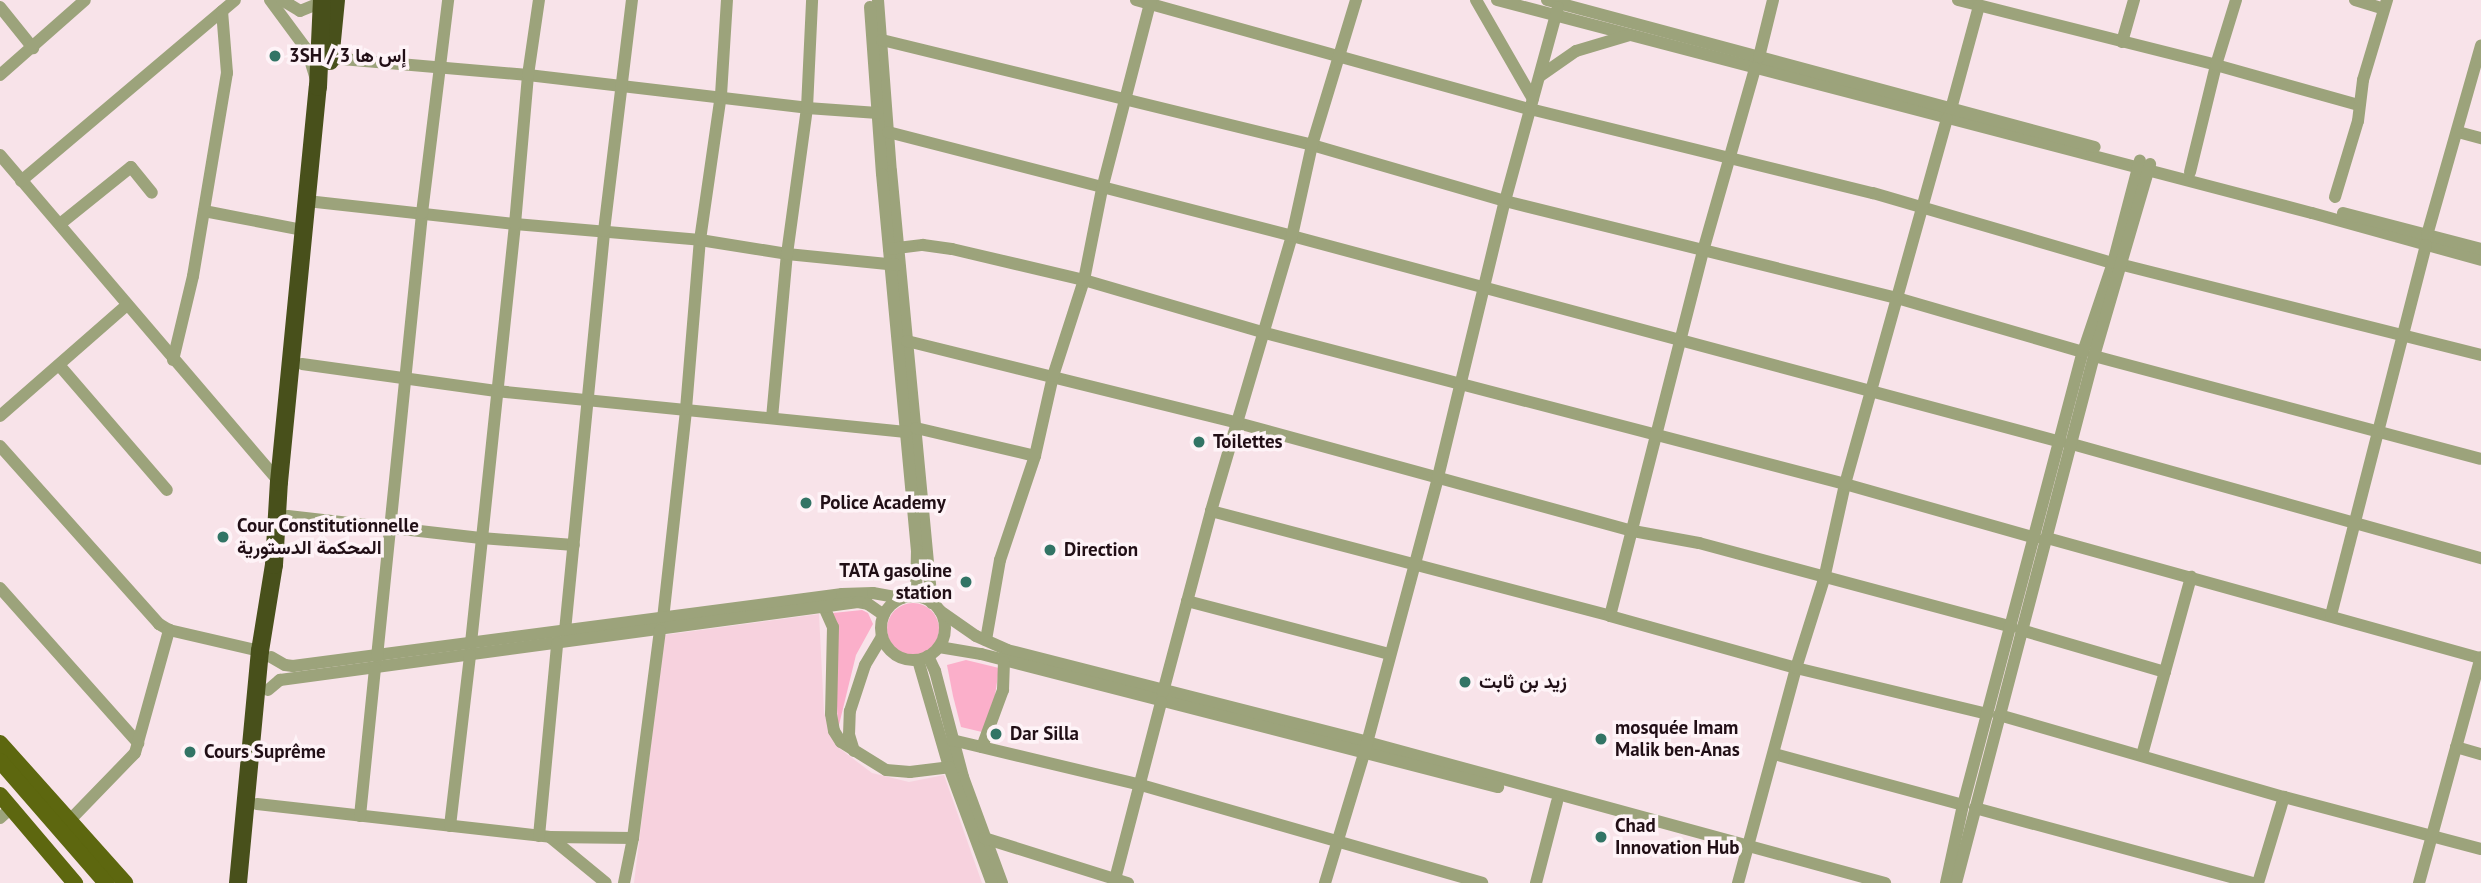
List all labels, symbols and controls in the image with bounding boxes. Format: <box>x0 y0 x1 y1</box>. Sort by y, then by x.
place label: 3SH / 3 إس ها <box>289 45 406 67</box>
marker: 3SH / 3 إس ها <box>267 48 283 64</box>
place label: Toilettes <box>1213 431 1283 453</box>
marker: Toilettes <box>1191 434 1207 450</box>
place label: Police Academy <box>820 492 947 514</box>
marker: Police Academy <box>798 495 814 511</box>
place label: Cour Constitutionnelle المحكمة الدستورية <box>237 515 419 559</box>
marker: Cour Constitutionnelle المحكمة الدستورية <box>215 529 231 545</box>
place label: Direction <box>1064 539 1138 561</box>
marker: Direction <box>1042 542 1058 558</box>
place label: TATA gasoline station <box>839 560 952 604</box>
marker: TATA gasoline station <box>958 574 974 590</box>
place label: زيد بن ثابت <box>1479 671 1567 693</box>
marker: زيد بن ثابت <box>1457 674 1473 690</box>
place label: mosquée Imam Malik ben-Anas <box>1615 717 1740 761</box>
place label: Dar Silla <box>1010 723 1079 745</box>
marker: Dar Silla <box>988 726 1004 742</box>
marker: mosquée Imam Malik ben-Anas <box>1593 731 1609 747</box>
place label: Cours Suprême <box>204 741 326 763</box>
marker: Cours Suprême <box>182 744 198 760</box>
place label: Chad Innovation Hub <box>1615 815 1739 859</box>
marker: Chad Innovation Hub <box>1593 829 1609 845</box>

